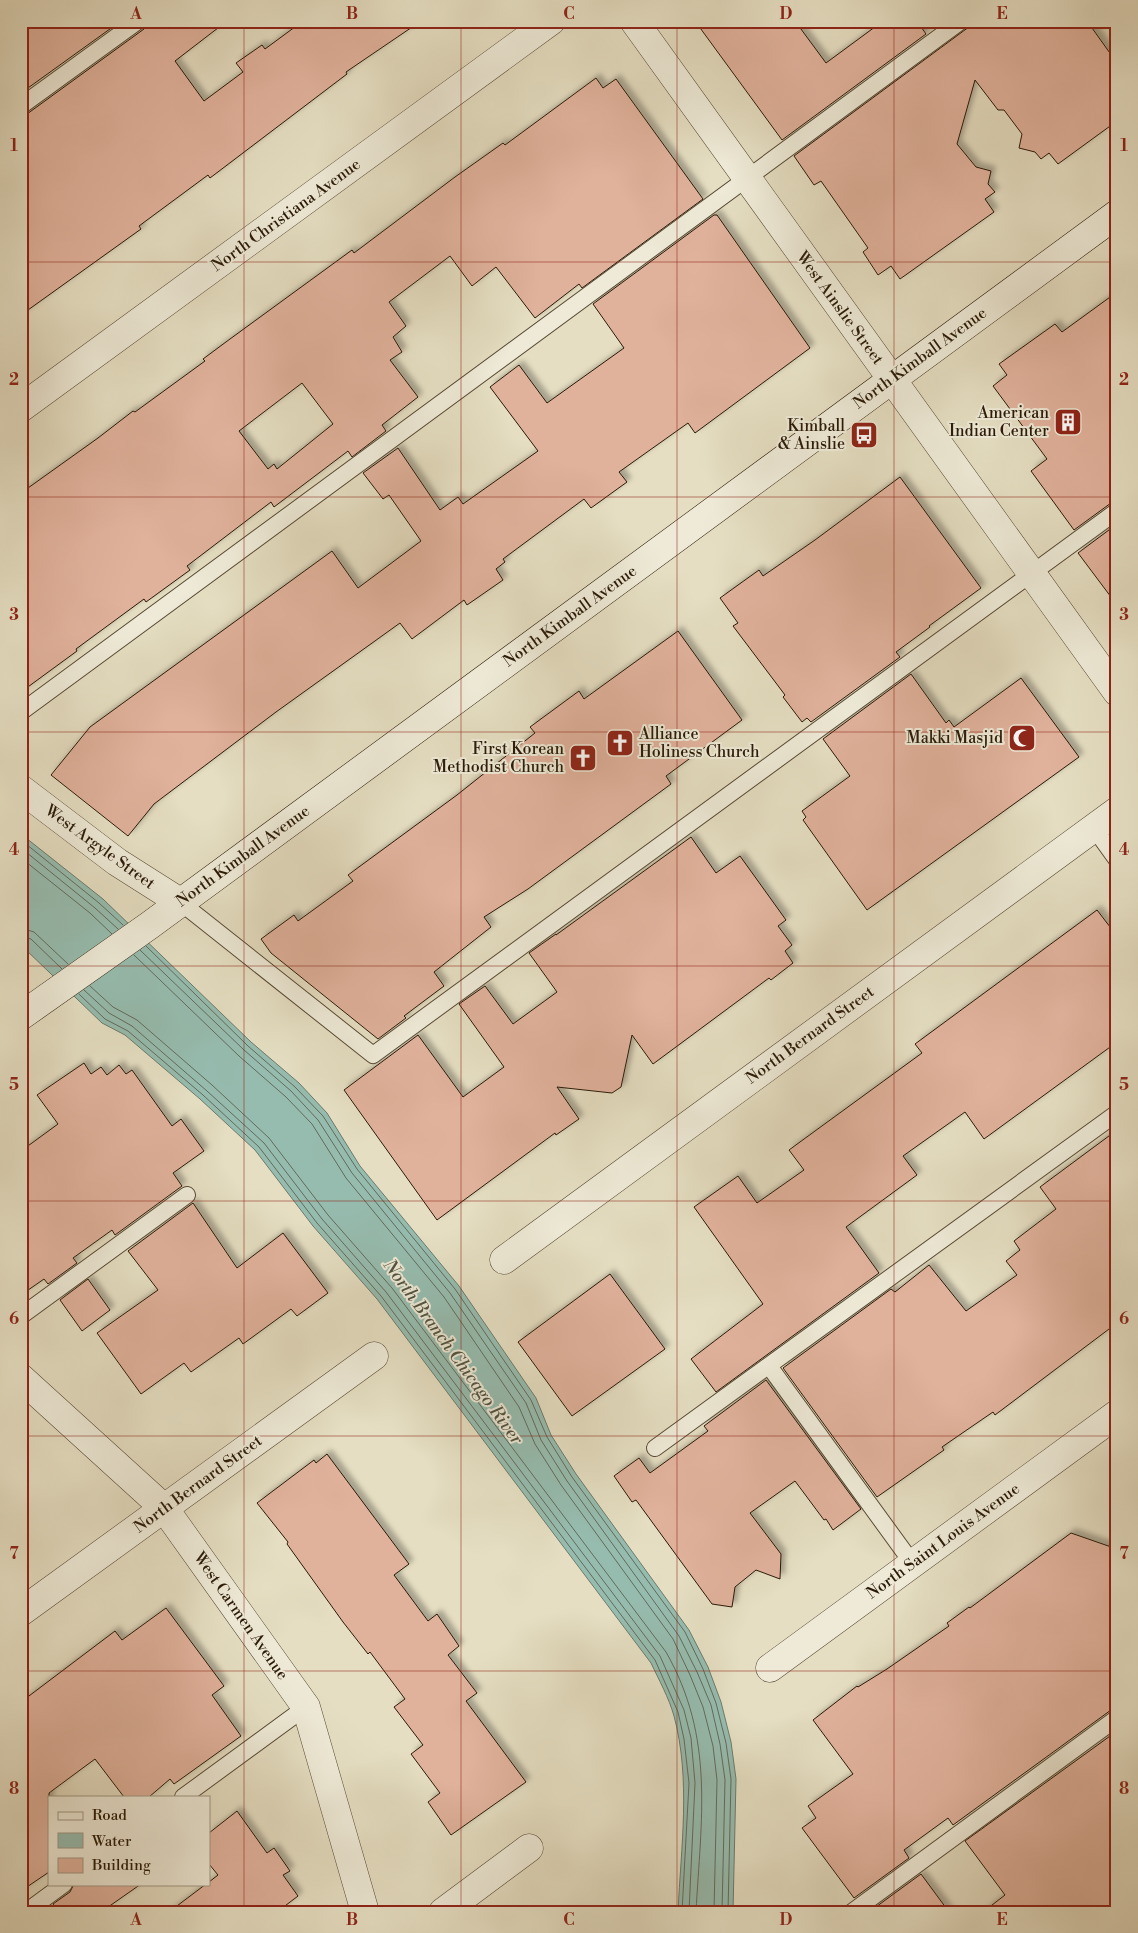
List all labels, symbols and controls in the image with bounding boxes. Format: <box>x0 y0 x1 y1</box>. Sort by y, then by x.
text: A <box>129 4 142 24</box>
text: B <box>346 4 358 24</box>
text: C <box>563 4 575 24</box>
text: D <box>780 4 793 24</box>
text: E <box>996 4 1008 24</box>
text: 1 <box>10 136 18 156</box>
text: 1 <box>1120 136 1128 156</box>
street label: North Christiana Avenue <box>207 154 365 276</box>
street label: West Ainslie Street <box>792 247 888 369</box>
street label: North Kimball Avenue <box>849 303 991 413</box>
text: 2 <box>9 370 19 390</box>
text: 2 <box>1119 370 1129 390</box>
place label: American Indian Center <box>949 403 1049 441</box>
building icon: American Indian Center <box>1053 407 1083 437</box>
place label: Kimball & Ainslie <box>778 416 845 454</box>
bus stop icon: Kimball & Ainslie <box>849 420 879 450</box>
street label: North Kimball Avenue <box>499 561 641 671</box>
text: 3 <box>9 605 19 625</box>
text: 3 <box>1119 605 1129 625</box>
mosque icon: Makki Masjid <box>1007 723 1037 753</box>
place label: Alliance Holiness Church <box>638 724 760 762</box>
church icon: Alliance Holiness Church <box>605 728 635 758</box>
place label: Makki Masjid <box>907 728 1003 748</box>
place label: First Korean Methodist Church <box>433 739 564 777</box>
church icon: First Korean Methodist Church <box>568 743 598 773</box>
street label: West Argyle Street <box>40 800 159 894</box>
street label: North Kimball Avenue <box>172 801 314 911</box>
text: 4 <box>9 840 20 860</box>
text: 4 <box>1119 840 1130 860</box>
street label: North Bernard Street <box>742 982 878 1088</box>
text: 5 <box>9 1075 19 1095</box>
text: 5 <box>1119 1075 1129 1095</box>
water label: North Branch Chicago River <box>377 1254 528 1450</box>
text: 6 <box>9 1309 19 1329</box>
text: 6 <box>1119 1309 1129 1329</box>
street label: North Bernard Street <box>130 1431 266 1537</box>
street label: North Saint Louis Avenue <box>862 1479 1024 1603</box>
text: 7 <box>9 1544 19 1564</box>
text: 7 <box>1119 1544 1129 1564</box>
street label: West Carmen Avenue <box>189 1547 293 1684</box>
text: 8 <box>9 1779 19 1799</box>
text: 8 <box>1119 1779 1129 1799</box>
legend <box>48 1796 210 1886</box>
text: Road <box>92 1806 127 1825</box>
text: Water <box>91 1832 132 1851</box>
text: Building <box>91 1856 151 1875</box>
text: A <box>129 1910 142 1930</box>
text: B <box>346 1910 358 1930</box>
text: C <box>563 1910 575 1930</box>
text: D <box>780 1910 793 1930</box>
text: E <box>996 1910 1008 1930</box>

